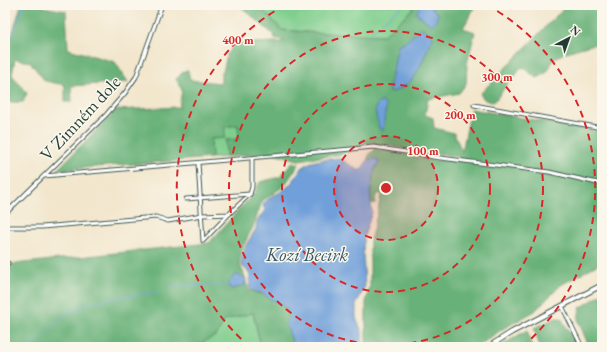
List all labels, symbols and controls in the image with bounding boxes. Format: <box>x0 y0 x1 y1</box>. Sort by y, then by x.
north arrow <box>549 18 589 58</box>
text: N <box>568 22 584 39</box>
text: 400 m <box>222 32 254 48</box>
text: 300 m <box>481 69 513 85</box>
street label: V Zimném dole <box>35 71 125 165</box>
text: 200 m <box>444 107 476 123</box>
text: 100 m <box>407 143 439 159</box>
centre of rings <box>379 181 393 195</box>
water label: Kozí Becirk <box>265 242 348 267</box>

